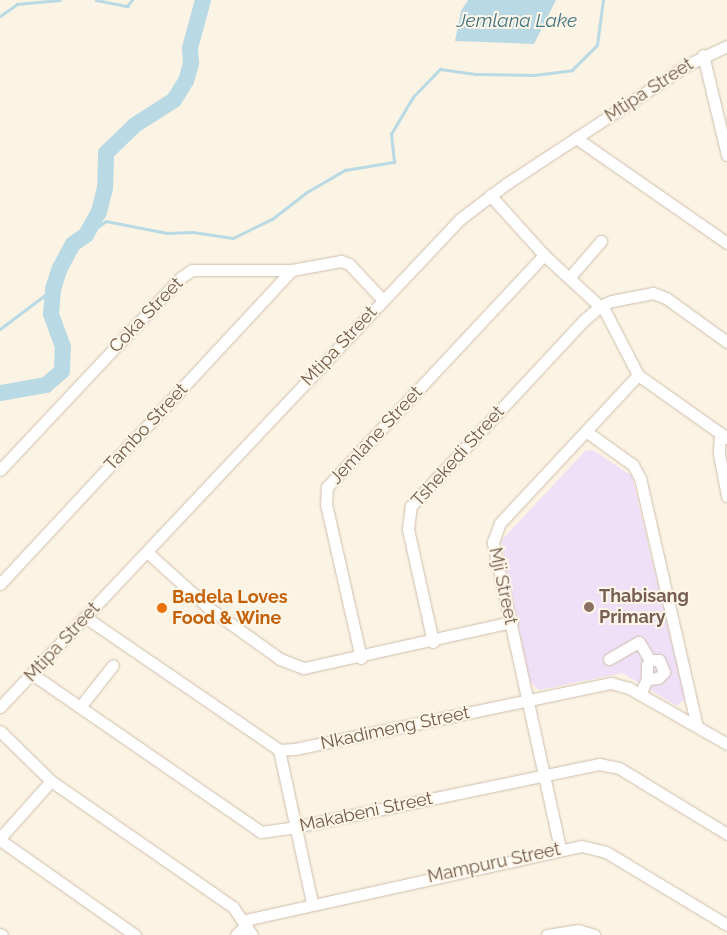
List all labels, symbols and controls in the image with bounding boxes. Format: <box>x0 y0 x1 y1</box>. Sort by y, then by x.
water label: Jemlana Lake <box>457 10 577 32</box>
street label: Mtipa Street <box>601 53 697 127</box>
street label: Coka Street <box>105 273 187 357</box>
street label: Mtipa Street <box>297 302 381 390</box>
street label: Tambo Street <box>100 379 192 475</box>
street label: Jemlane Street <box>325 382 427 488</box>
street label: Tshekedi Street <box>407 401 509 511</box>
street label: Mji Street <box>484 545 522 627</box>
place label: Thabisang Primary <box>599 586 689 628</box>
place label: Badela Loves Food & Wine <box>172 587 288 630</box>
street label: Mtipa Street <box>20 598 104 686</box>
marker: Thabisang Primary <box>583 601 595 613</box>
marker: Badela Loves Food & Wine <box>156 602 168 614</box>
street label: Nkadimeng Street <box>319 702 471 754</box>
street label: Makabeni Street <box>298 787 434 837</box>
street label: Mampuru Street <box>426 838 562 888</box>

